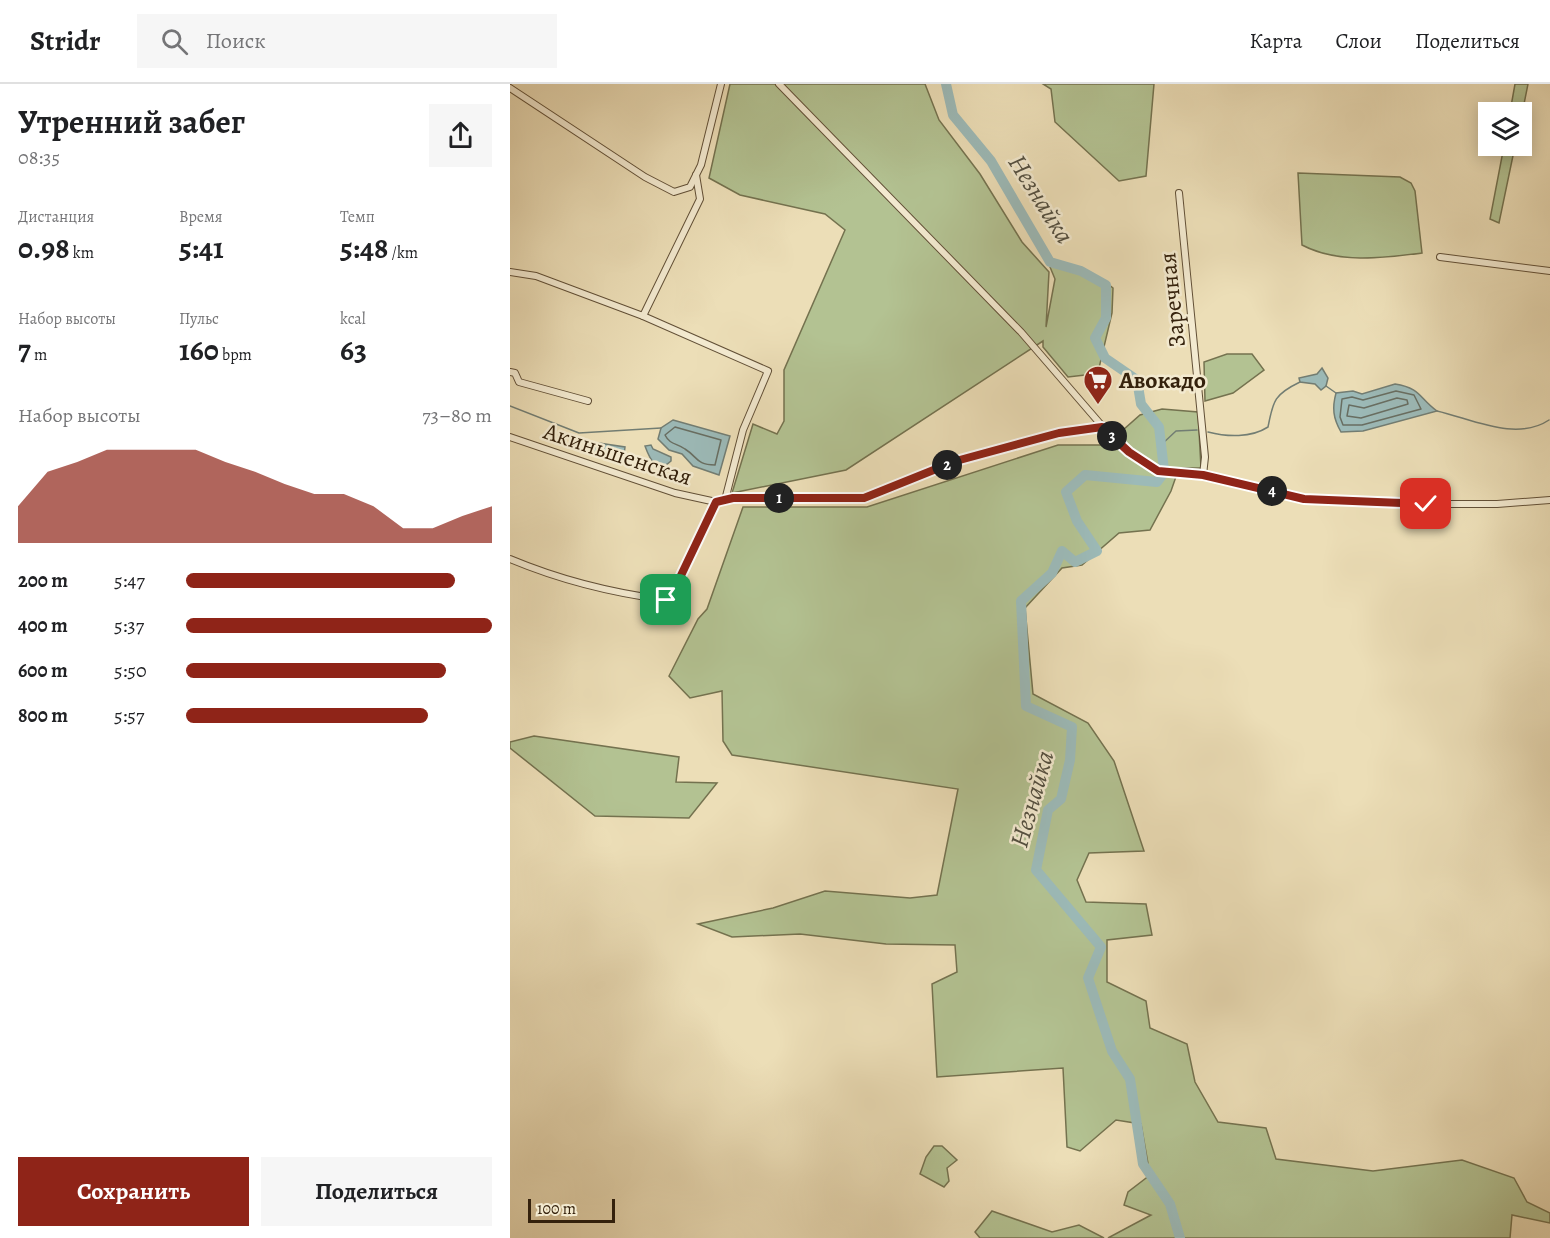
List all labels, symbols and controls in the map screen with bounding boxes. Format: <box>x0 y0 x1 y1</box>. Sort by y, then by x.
search box <box>137 14 557 68</box>
text: Stridr <box>30 22 101 60</box>
icon: search <box>158 25 191 58</box>
text: Поиск <box>206 26 266 56</box>
text: Карта <box>1249 27 1302 55</box>
text: Слои <box>1335 27 1382 55</box>
text: Поделиться <box>1415 27 1520 55</box>
text: Утренний забег <box>18 99 245 144</box>
map controls <box>1478 102 1532 156</box>
button: layers <box>1478 102 1532 156</box>
button: share <box>429 104 492 167</box>
text: 08:35 <box>18 144 60 171</box>
water label: Незнайка <box>1000 148 1082 250</box>
text: Дистанция <box>18 206 94 228</box>
text: Время <box>179 206 223 228</box>
text: Темп <box>340 206 375 228</box>
text: 0.98 <box>18 228 70 268</box>
text: 5:41 <box>179 228 224 268</box>
text: 5:48 <box>340 228 388 268</box>
text: km <box>70 242 94 264</box>
text: /km <box>388 242 418 264</box>
street label: Заречная <box>1151 251 1193 349</box>
text: Набор высоты <box>18 308 116 330</box>
text: Пульс <box>179 308 219 330</box>
text: kcal <box>340 308 366 330</box>
text: 7 <box>18 330 31 370</box>
text: 160 <box>179 330 219 370</box>
text: 63 <box>340 330 367 370</box>
text: m <box>31 344 47 366</box>
text: bpm <box>219 344 252 366</box>
supermarket icon: Авокадо <box>1082 364 1114 406</box>
place label: Авокадо <box>1118 364 1206 396</box>
text: Набор высоты <box>18 402 141 429</box>
text: 73–80 m <box>422 402 492 429</box>
street label: Акиньшенская <box>539 415 696 493</box>
pin: 3 <box>1097 421 1127 451</box>
text: 3 <box>1109 425 1115 447</box>
pin: 2 <box>932 450 962 480</box>
text: 2 <box>943 454 951 476</box>
pin: 4 <box>1257 476 1287 506</box>
pin <box>1400 478 1451 529</box>
text: 4 <box>1268 480 1276 502</box>
pin: 1 <box>764 483 794 513</box>
text: 1 <box>776 487 782 509</box>
icon: check <box>1409 487 1442 520</box>
text: 200 m <box>18 567 68 594</box>
text: 5:47 <box>114 567 145 594</box>
pin <box>640 574 691 625</box>
icon: arrive <box>649 583 682 616</box>
text: 400 m <box>18 612 68 639</box>
text: 5:37 <box>114 612 144 639</box>
text: 600 m <box>18 657 68 684</box>
text: 5:50 <box>114 657 147 684</box>
text: 800 m <box>18 702 68 729</box>
text: 5:57 <box>114 702 144 729</box>
water label: Незнайка <box>1002 746 1062 852</box>
button: Сохранить <box>18 1157 249 1226</box>
button: Поделиться <box>261 1157 492 1226</box>
scale bar <box>528 1196 615 1224</box>
text: 100 m <box>537 1198 576 1220</box>

